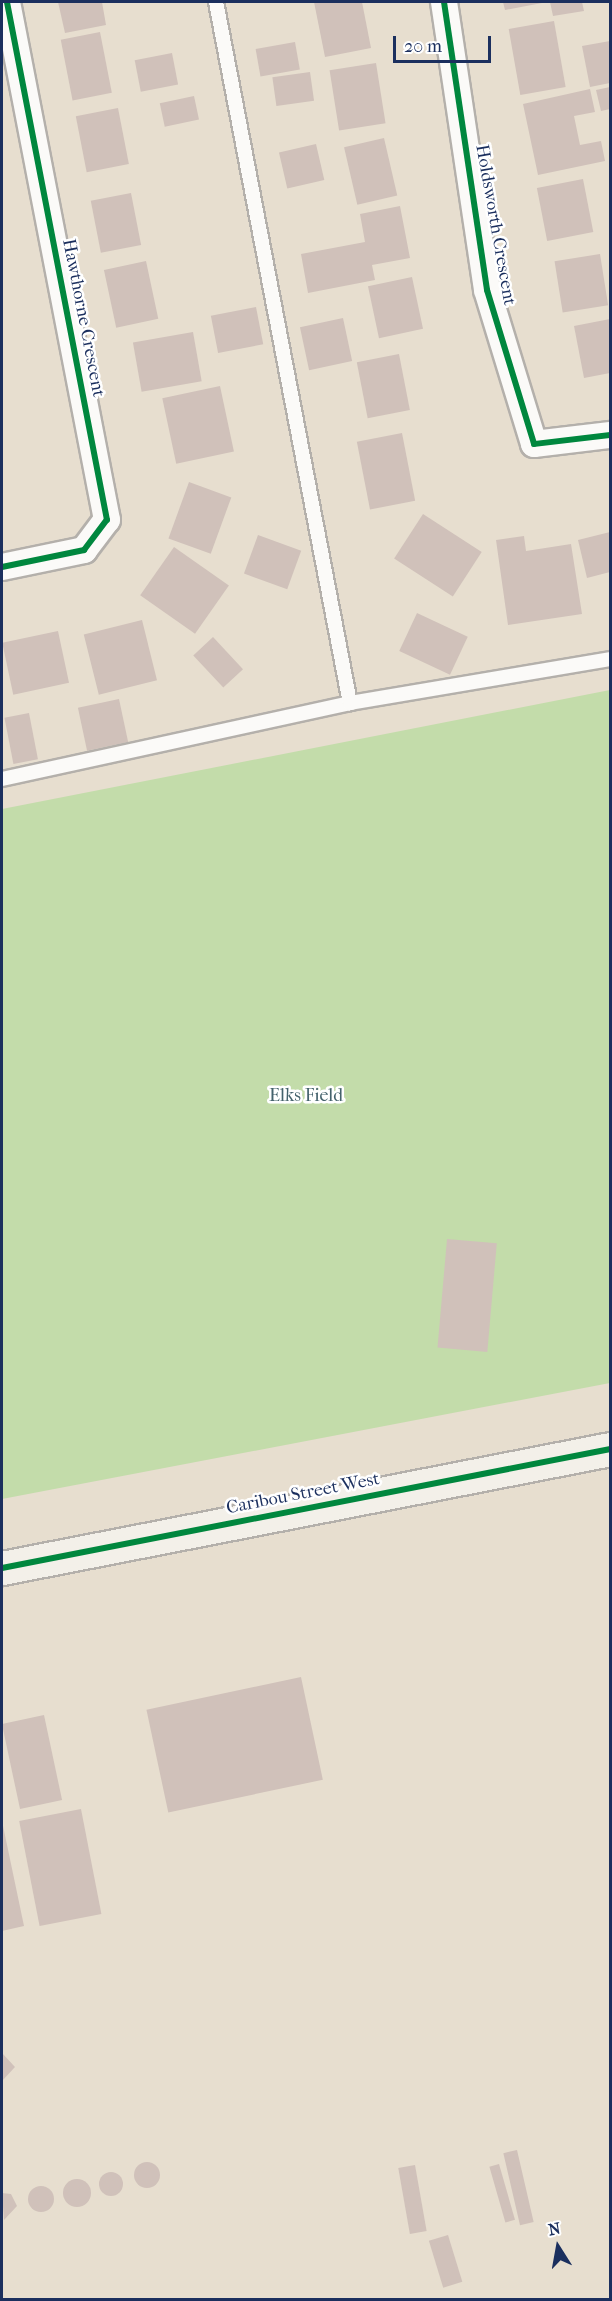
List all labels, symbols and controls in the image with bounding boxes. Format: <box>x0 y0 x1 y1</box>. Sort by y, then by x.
scale bar <box>396 24 494 62</box>
text: 20 m <box>404 36 442 57</box>
street label: Holdsworth Crescent <box>470 143 520 307</box>
street label: Hawthorne Crescent <box>57 237 109 399</box>
park label: Elks Field <box>269 1085 343 1107</box>
street label: Caribou Street West <box>225 1469 381 1519</box>
north arrow <box>528 2217 588 2277</box>
text: N <box>547 2218 562 2239</box>

